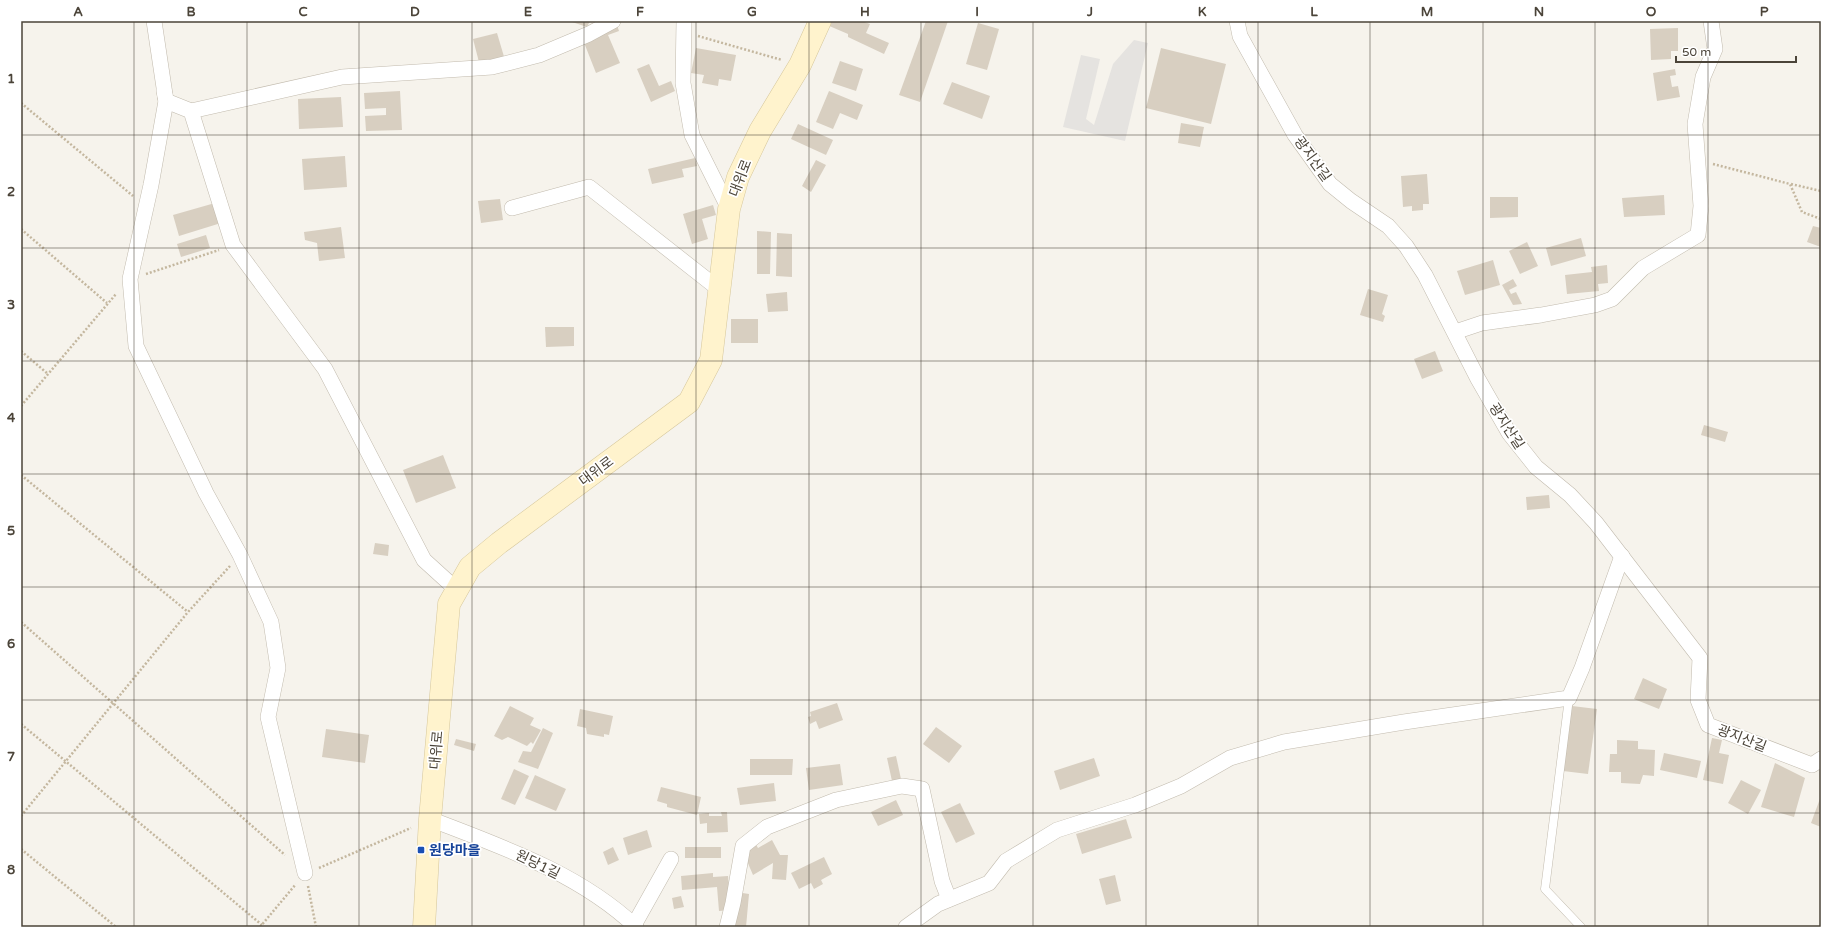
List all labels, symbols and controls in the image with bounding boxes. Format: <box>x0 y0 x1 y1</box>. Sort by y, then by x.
text: A <box>73 4 83 20</box>
text: B <box>186 4 196 20</box>
text: C <box>298 4 308 20</box>
text: D <box>410 4 420 20</box>
text: E <box>524 4 532 20</box>
text: F <box>636 4 644 20</box>
text: G <box>747 4 757 20</box>
text: H <box>860 4 870 20</box>
text: I <box>975 4 979 20</box>
text: J <box>1086 4 1093 20</box>
text: K <box>1198 4 1207 20</box>
text: L <box>1310 4 1318 20</box>
text: M <box>1421 4 1433 20</box>
text: N <box>1534 4 1544 20</box>
text: O <box>1646 4 1657 20</box>
text: P <box>1760 4 1769 20</box>
scale bar <box>1676 38 1796 64</box>
text: 50 m <box>1682 45 1711 59</box>
text: 1 <box>7 71 15 87</box>
street label: 광지산길 <box>1291 133 1335 185</box>
street label: 대위로 <box>726 157 755 199</box>
text: 2 <box>7 184 15 200</box>
text: 3 <box>7 297 15 313</box>
street label: 광지산길 <box>1485 400 1528 453</box>
text: 4 <box>7 410 16 426</box>
street label: 대위로 <box>576 453 617 490</box>
text: 5 <box>7 523 15 539</box>
text: 6 <box>7 636 15 652</box>
street label: 광지산길 <box>1715 721 1769 756</box>
street label: 대위로 <box>426 730 447 770</box>
text: 7 <box>7 749 15 765</box>
place label: 원당마을 <box>429 842 481 859</box>
marker: 원당마을 <box>416 845 426 855</box>
street label: 원당1길 <box>513 846 563 882</box>
text: 8 <box>7 862 15 878</box>

